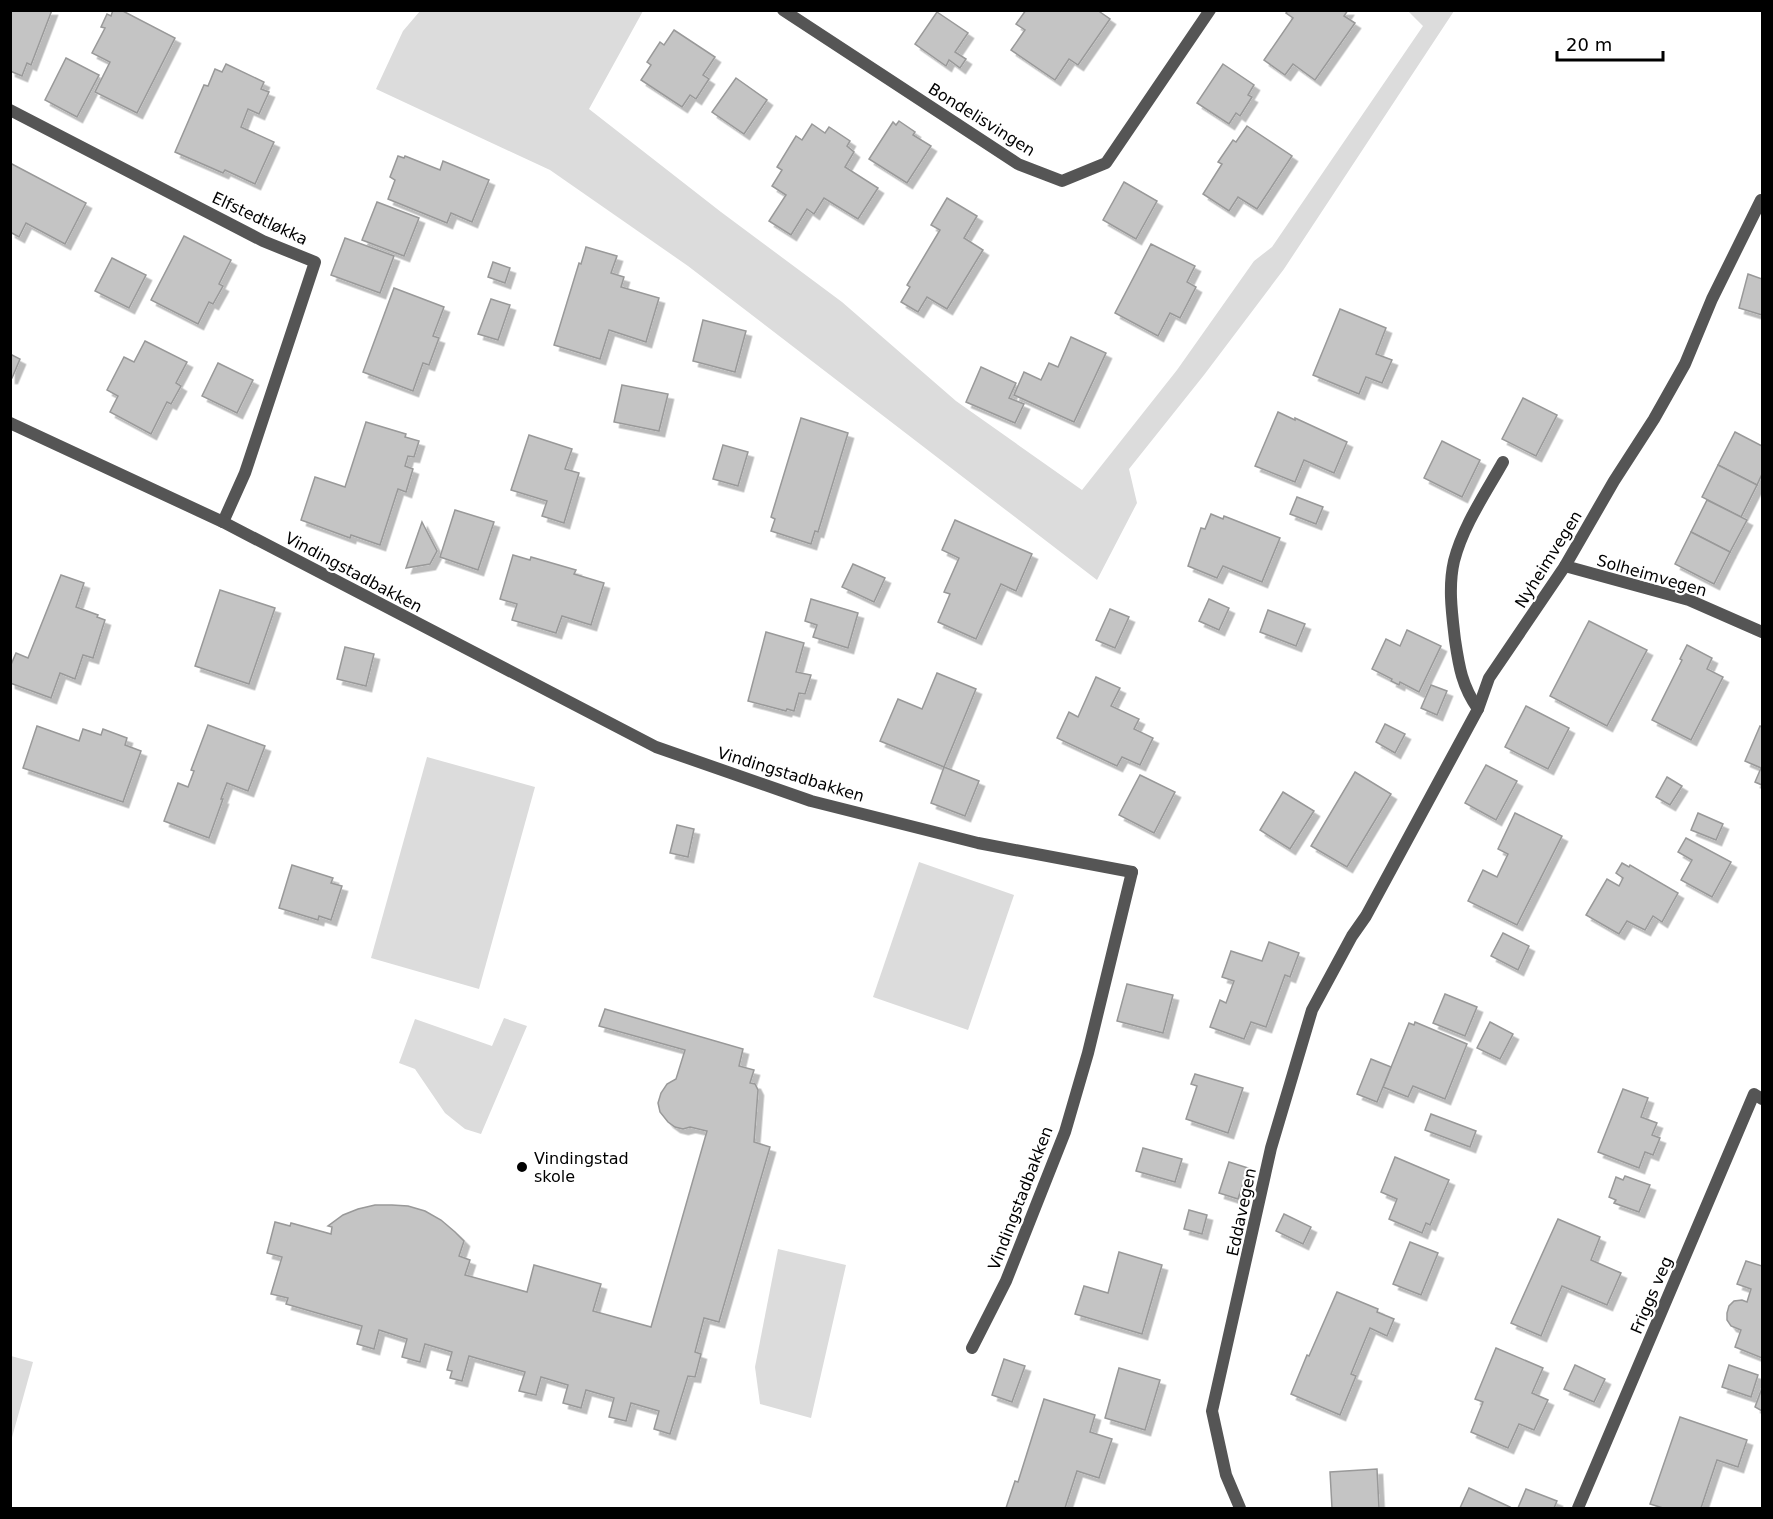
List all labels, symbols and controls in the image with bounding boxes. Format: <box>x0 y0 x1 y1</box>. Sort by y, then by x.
scale bar <box>1557 24 1664 62</box>
text: 20 m <box>1566 34 1612 55</box>
street label: Bondelisvingen <box>925 79 1039 160</box>
street label: Elfstedtløkka <box>209 188 311 249</box>
street label: Nyheimvegen <box>1511 507 1586 611</box>
street label: Vindingstadbakken <box>282 528 426 617</box>
street label: Solheimvegen <box>1595 551 1709 600</box>
street label: Vindingstadbakken <box>715 743 867 806</box>
street label: Vindingstadbakken <box>984 1124 1057 1273</box>
place label: Vindingstad skole <box>534 1149 629 1186</box>
marker: Vindingstad skole <box>515 1160 529 1174</box>
street label: Eddavegen <box>1223 1166 1260 1258</box>
street label: Friggs veg <box>1627 1254 1676 1337</box>

